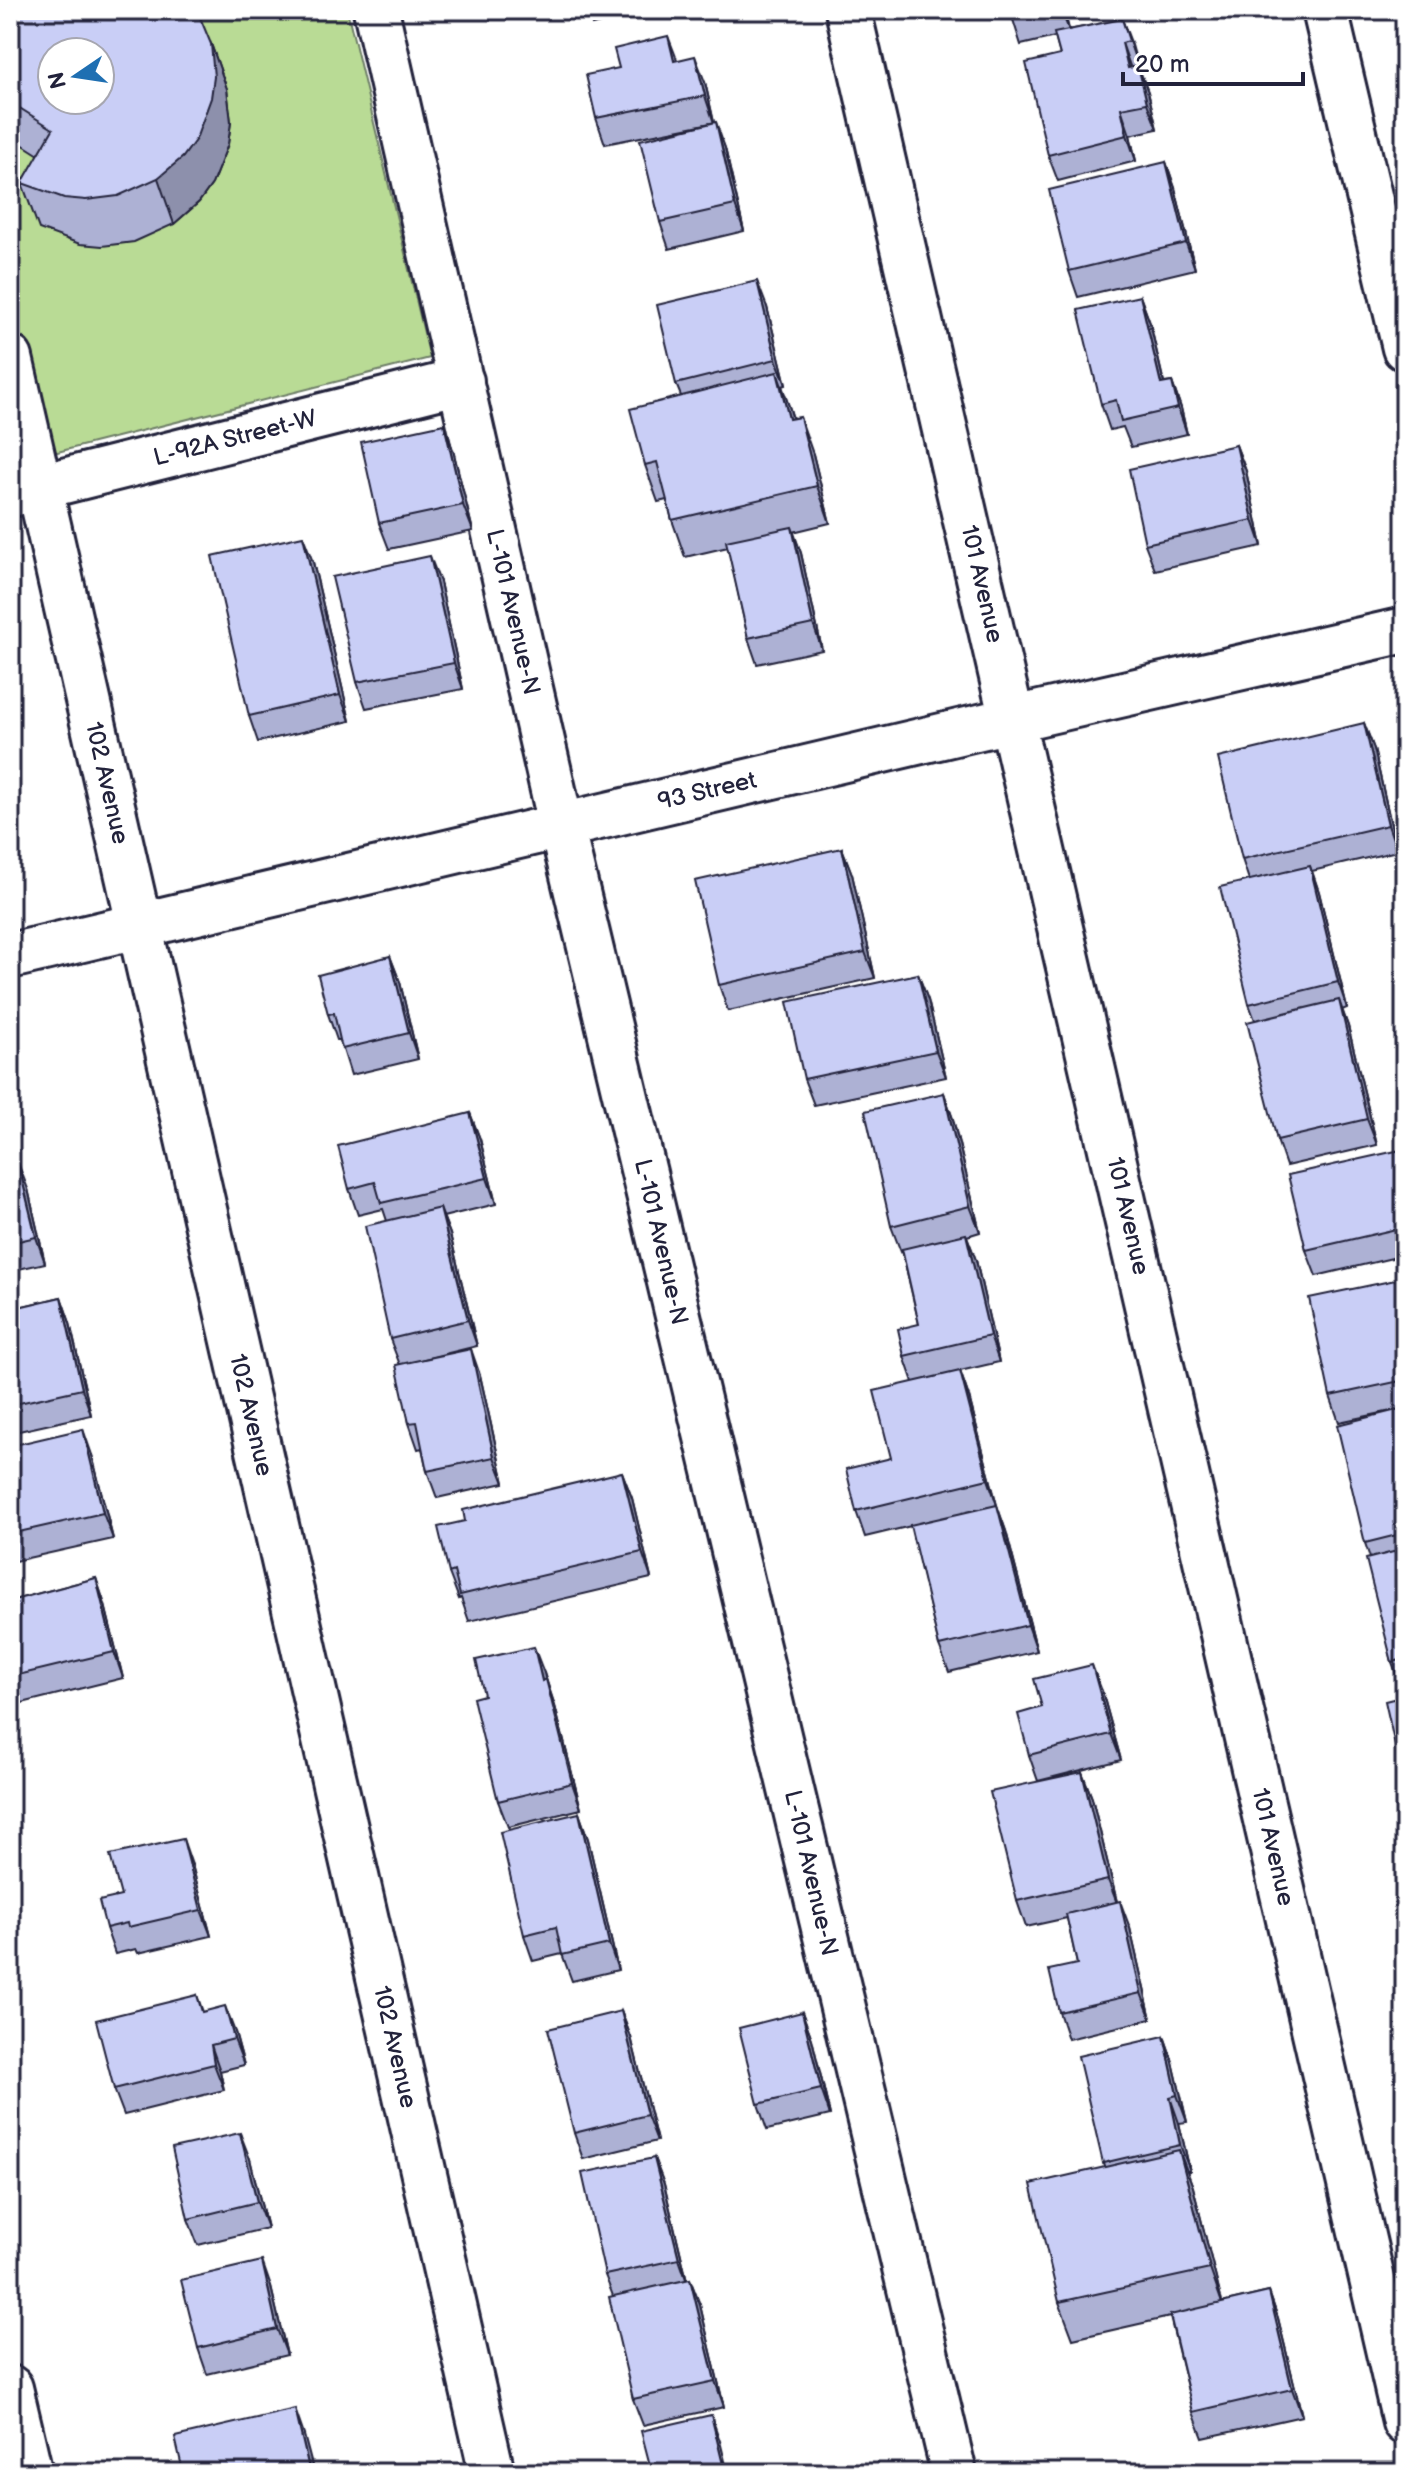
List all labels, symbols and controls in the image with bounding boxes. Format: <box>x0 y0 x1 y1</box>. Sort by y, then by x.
north arrow <box>36 36 116 116</box>
scale bar <box>1123 36 1303 86</box>
text: 20 m <box>1135 50 1190 79</box>
text: N <box>43 69 73 91</box>
street label: L-92A Street-W <box>150 404 320 472</box>
street label: 101 Avenue <box>954 522 1010 646</box>
street label: L-101 Avenue-N <box>480 526 546 698</box>
street label: 102 Avenue <box>79 719 135 847</box>
street label: 93 Street <box>655 765 760 816</box>
street label: 101 Avenue <box>1100 1154 1156 1278</box>
street label: L-101 Avenue-N <box>628 1156 694 1328</box>
street label: 102 Avenue <box>223 1351 279 1479</box>
street label: 101 Avenue <box>1245 1785 1301 1909</box>
street label: L-101 Avenue-N <box>778 1787 844 1959</box>
street label: 102 Avenue <box>367 1983 423 2111</box>

